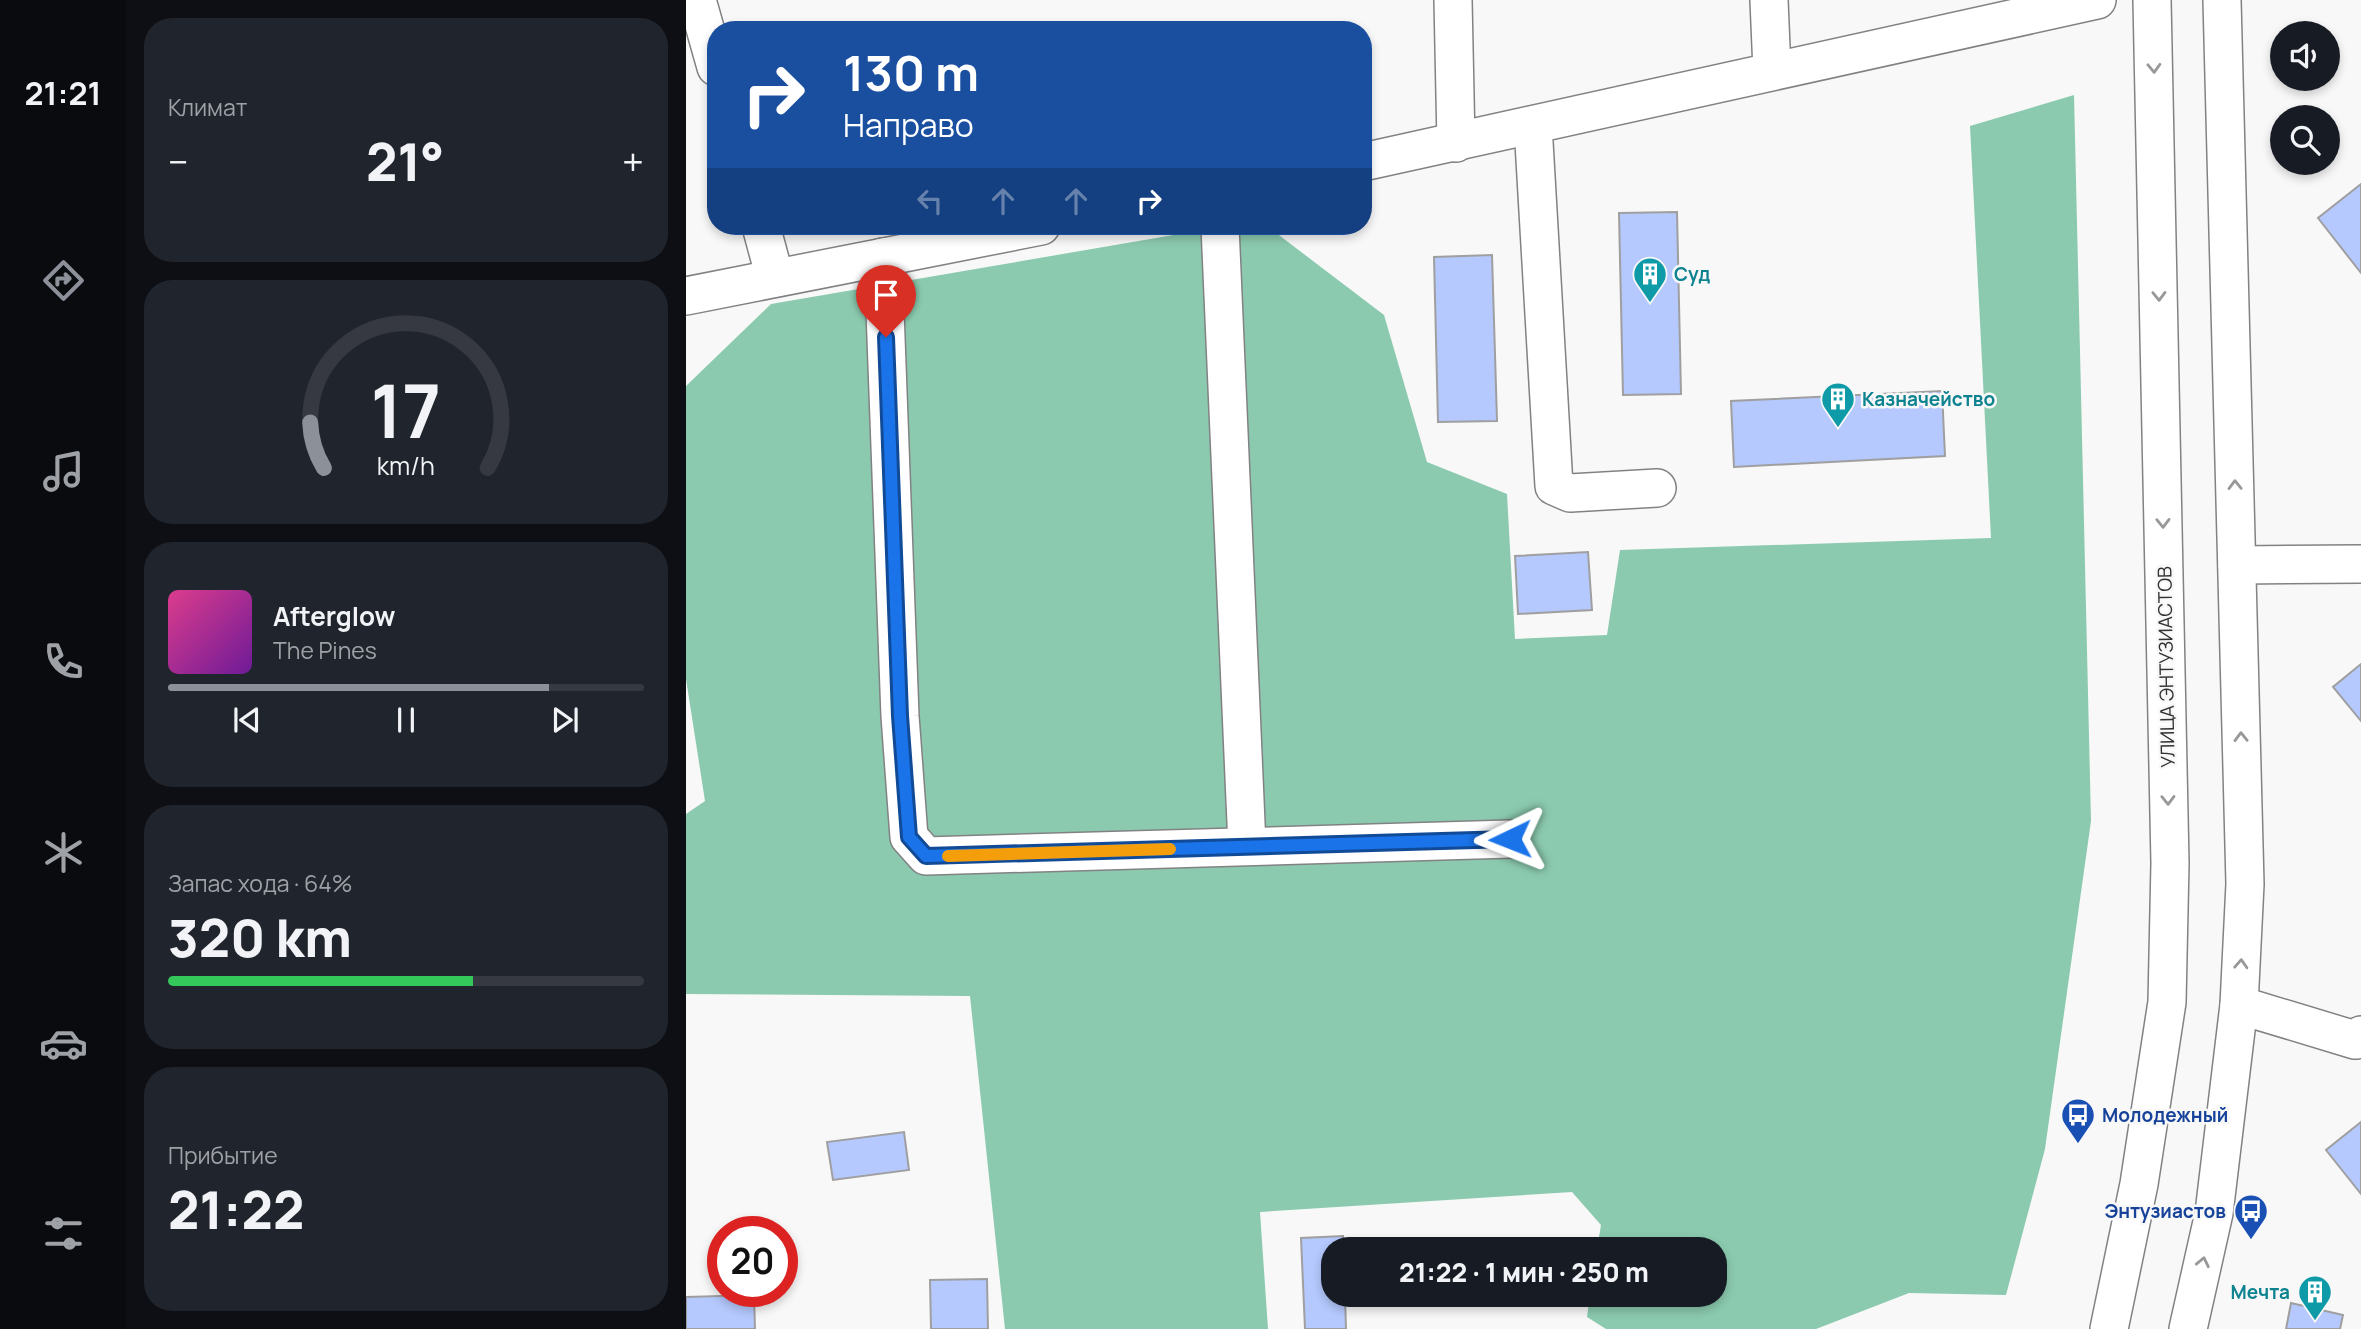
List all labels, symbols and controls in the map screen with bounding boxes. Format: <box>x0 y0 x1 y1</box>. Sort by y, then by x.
map controls <box>2270 21 2340 175</box>
button: sound <box>2270 21 2340 91</box>
text: 130 m <box>843 39 979 106</box>
icon: right <box>728 49 819 140</box>
one-way arrow <box>2146 63 2162 74</box>
text: 21:21 <box>24 71 102 115</box>
text: Климат <box>168 91 247 123</box>
text: Направо <box>843 103 974 147</box>
button: search <box>2270 105 2340 175</box>
text: 21° <box>366 126 445 197</box>
text: − <box>168 135 189 187</box>
text: + <box>622 135 644 187</box>
icon: left <box>911 182 949 220</box>
icon: ahead <box>984 182 1022 220</box>
icon: ahead <box>1057 182 1095 220</box>
icon: right <box>1130 182 1168 220</box>
building icon: Суд <box>1631 255 1669 304</box>
icon: directions <box>39 256 88 305</box>
place label: Суд <box>1674 261 1710 287</box>
pin <box>856 265 916 337</box>
icon: arrive <box>867 276 905 314</box>
one-way arrow <box>2151 291 2167 301</box>
text: 17 <box>371 361 441 461</box>
building icon: Казначейство <box>1819 380 1857 429</box>
place label: Казначейство <box>1862 386 1995 412</box>
icon: music <box>39 447 88 496</box>
text: km/h <box>377 448 435 483</box>
one-way arrow <box>2227 479 2243 490</box>
one-way arrow <box>2155 518 2171 529</box>
street label: УЛИЦА ЭНТУЗИАСТОВ <box>2151 566 2181 768</box>
text: Afterglow <box>273 598 395 634</box>
text: The Pines <box>273 634 377 666</box>
icon: phone <box>39 637 88 686</box>
icon: previous <box>228 701 266 739</box>
icon: pause <box>387 701 425 739</box>
icon: next <box>546 701 584 739</box>
one-way arrow <box>2233 731 2249 741</box>
one-way arrow <box>2161 794 2176 805</box>
position arrow <box>1473 802 1547 876</box>
icon: climate <box>39 828 88 877</box>
text: Запас хода · 64% <box>168 867 352 899</box>
text: 320 km <box>168 902 352 973</box>
one-way arrow <box>2233 958 2248 969</box>
icon: car <box>39 1019 88 1068</box>
bus stop icon: Молодежный <box>2059 1096 2097 1145</box>
place label: Молодежный <box>2102 1102 2228 1128</box>
text: Прибытие <box>168 1139 278 1171</box>
text: 21:22 <box>168 1174 304 1245</box>
bus stop icon: Энтузиастов <box>2232 1192 2270 1241</box>
place label: Энтузиастов <box>2105 1198 2226 1224</box>
icon: filters <box>39 1209 88 1258</box>
speed limit sign: 20 <box>707 1216 798 1307</box>
text: 21:22 · 1 мин · 250 m <box>1399 1254 1649 1290</box>
one-way arrow <box>2195 1256 2209 1268</box>
building icon: Мечта <box>2296 1273 2334 1322</box>
place label: Мечта <box>2231 1279 2290 1305</box>

